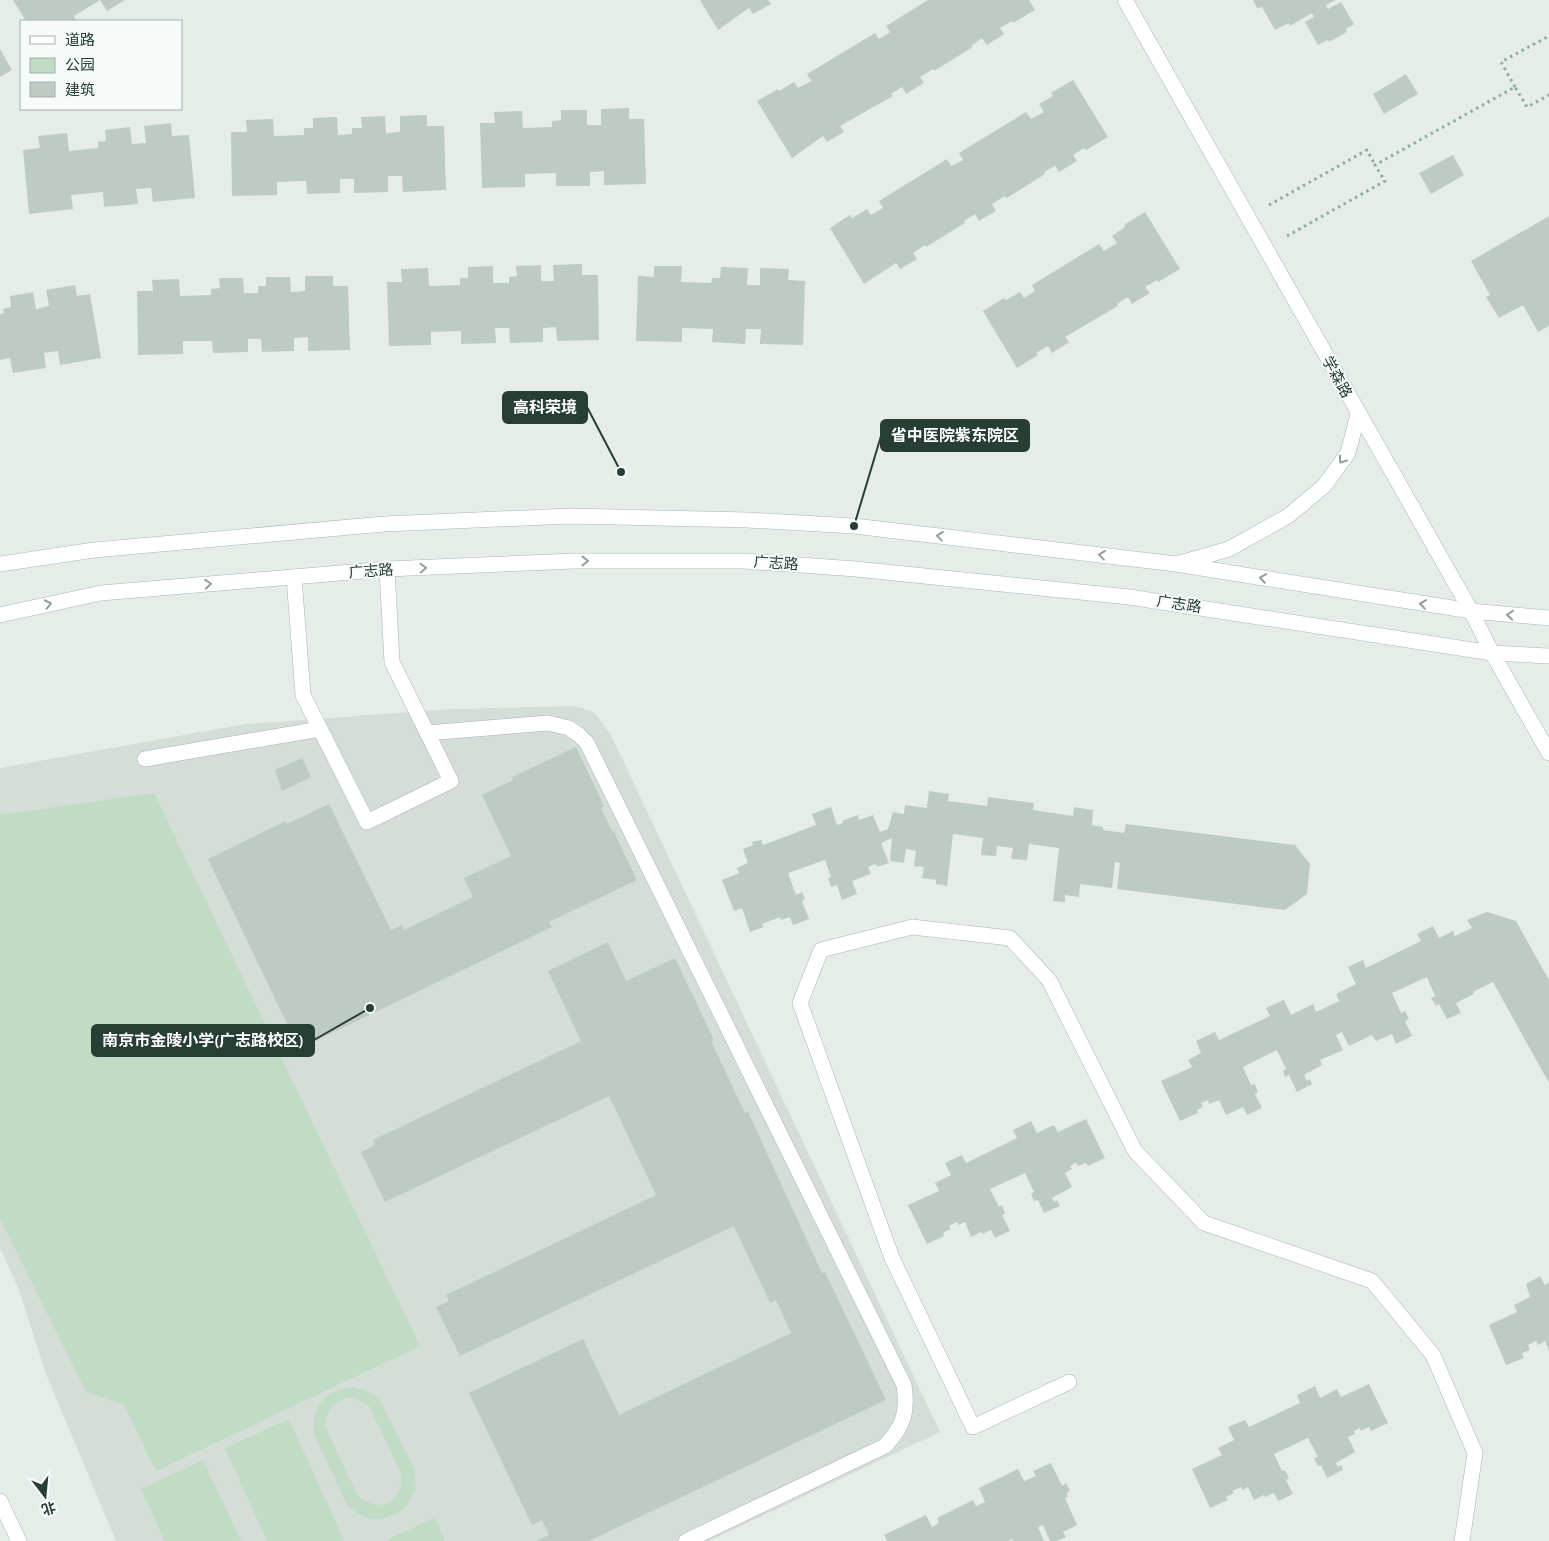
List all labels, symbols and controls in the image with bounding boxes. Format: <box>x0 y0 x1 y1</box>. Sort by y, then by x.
legend <box>20 20 182 110</box>
text: 道路 <box>65 32 95 48</box>
text: 公园 <box>65 57 95 73</box>
text: 建筑 <box>65 82 95 98</box>
street label: 学森路 <box>1319 353 1355 401</box>
callout: 高科荣境 <box>503 392 587 423</box>
text: 高科荣境 <box>513 398 577 416</box>
callout: 省中医院紫东院区 <box>881 420 1029 451</box>
text: 省中医院紫东院区 <box>891 427 1019 444</box>
one-way arrow <box>1340 454 1348 463</box>
one-way arrow <box>936 531 944 542</box>
one-way arrow <box>1097 550 1105 561</box>
street label: 广志路 <box>753 553 799 573</box>
one-way arrow <box>582 556 589 566</box>
street label: 广志路 <box>348 561 394 581</box>
one-way arrow <box>419 562 427 573</box>
one-way arrow <box>1258 574 1267 584</box>
one-way arrow <box>205 579 213 590</box>
street label: 广志路 <box>1156 593 1202 615</box>
one-way arrow <box>1419 599 1427 609</box>
one-way arrow <box>43 600 52 610</box>
one-way arrow <box>1506 610 1514 621</box>
callout: 南京市金陵小学(广志路校区) <box>92 1025 314 1056</box>
text: 南京市金陵小学(广志路校区) <box>102 1031 304 1049</box>
north arrow <box>20 1471 70 1521</box>
text: 北 <box>40 1499 57 1517</box>

